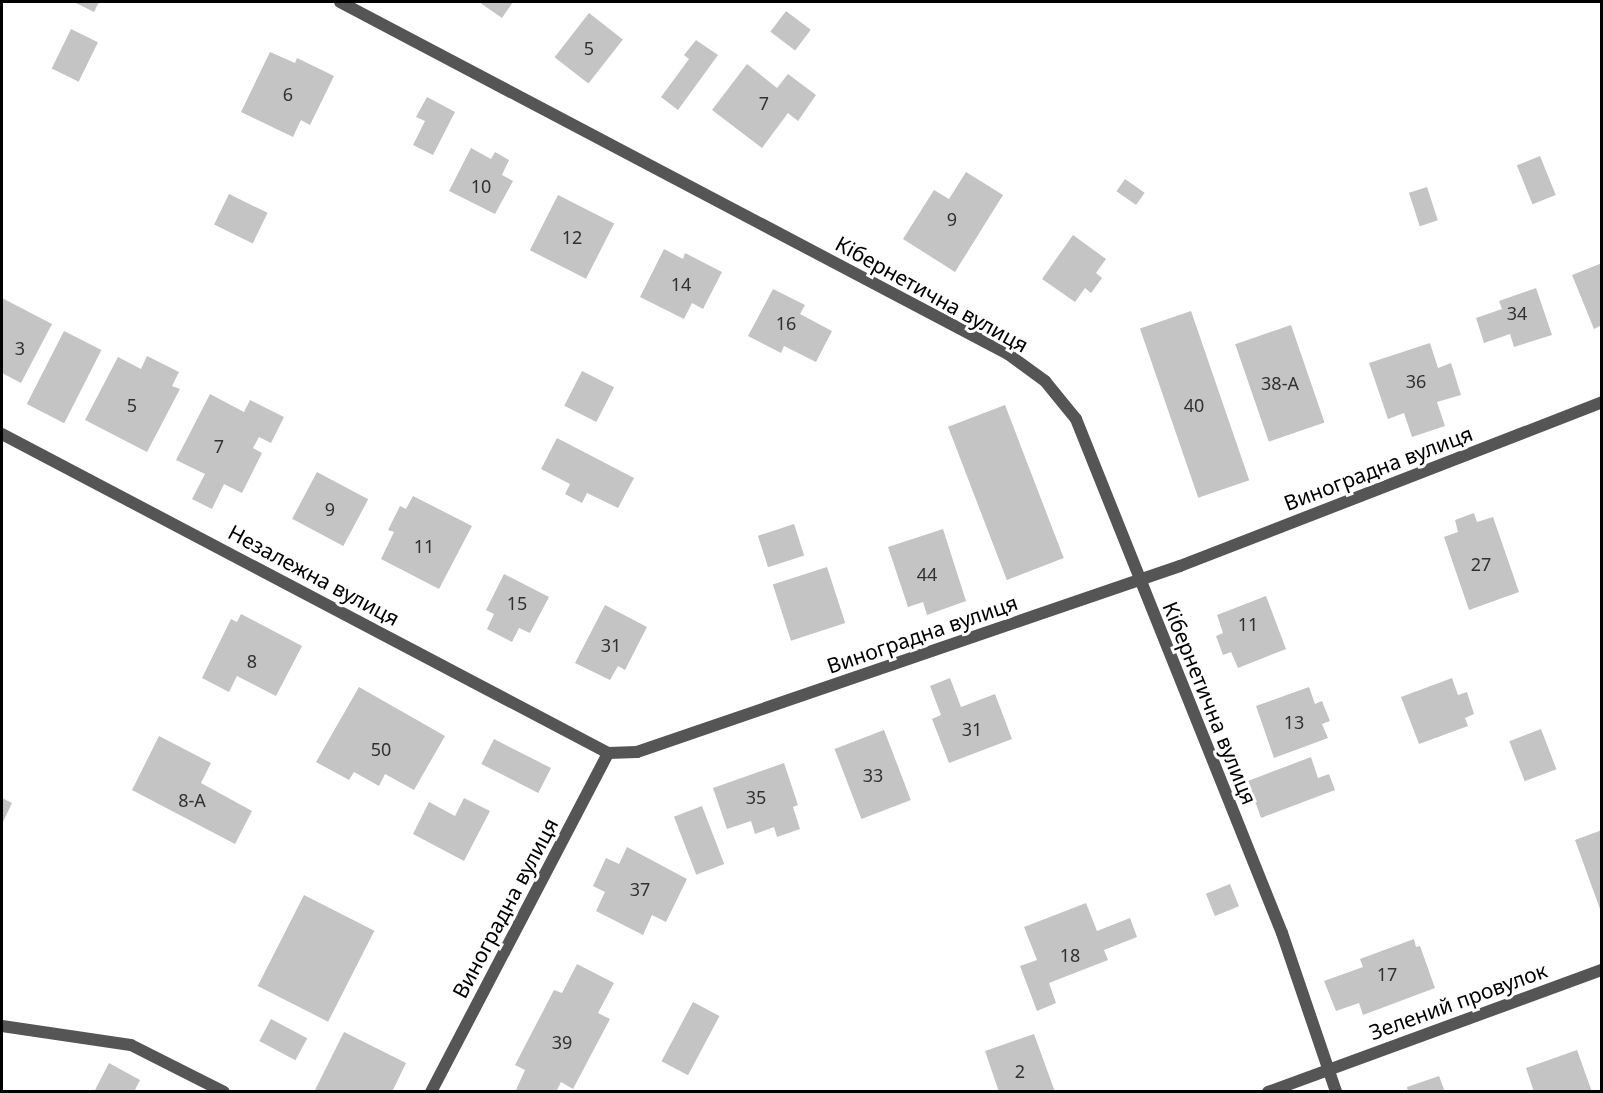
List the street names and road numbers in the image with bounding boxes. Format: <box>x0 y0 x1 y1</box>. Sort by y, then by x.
street label: Кібернетична вулиця <box>831 231 1033 357</box>
street label: Виноградна вулиця <box>1280 420 1476 516</box>
street label: Незалежна вулиця <box>224 519 404 631</box>
street label: Виноградна вулиця <box>823 590 1021 678</box>
street label: Кібернетична вулиця <box>1158 598 1262 808</box>
street label: Виноградна вулиця <box>447 814 563 1002</box>
street label: Зелений провулок <box>1366 957 1550 1045</box>

